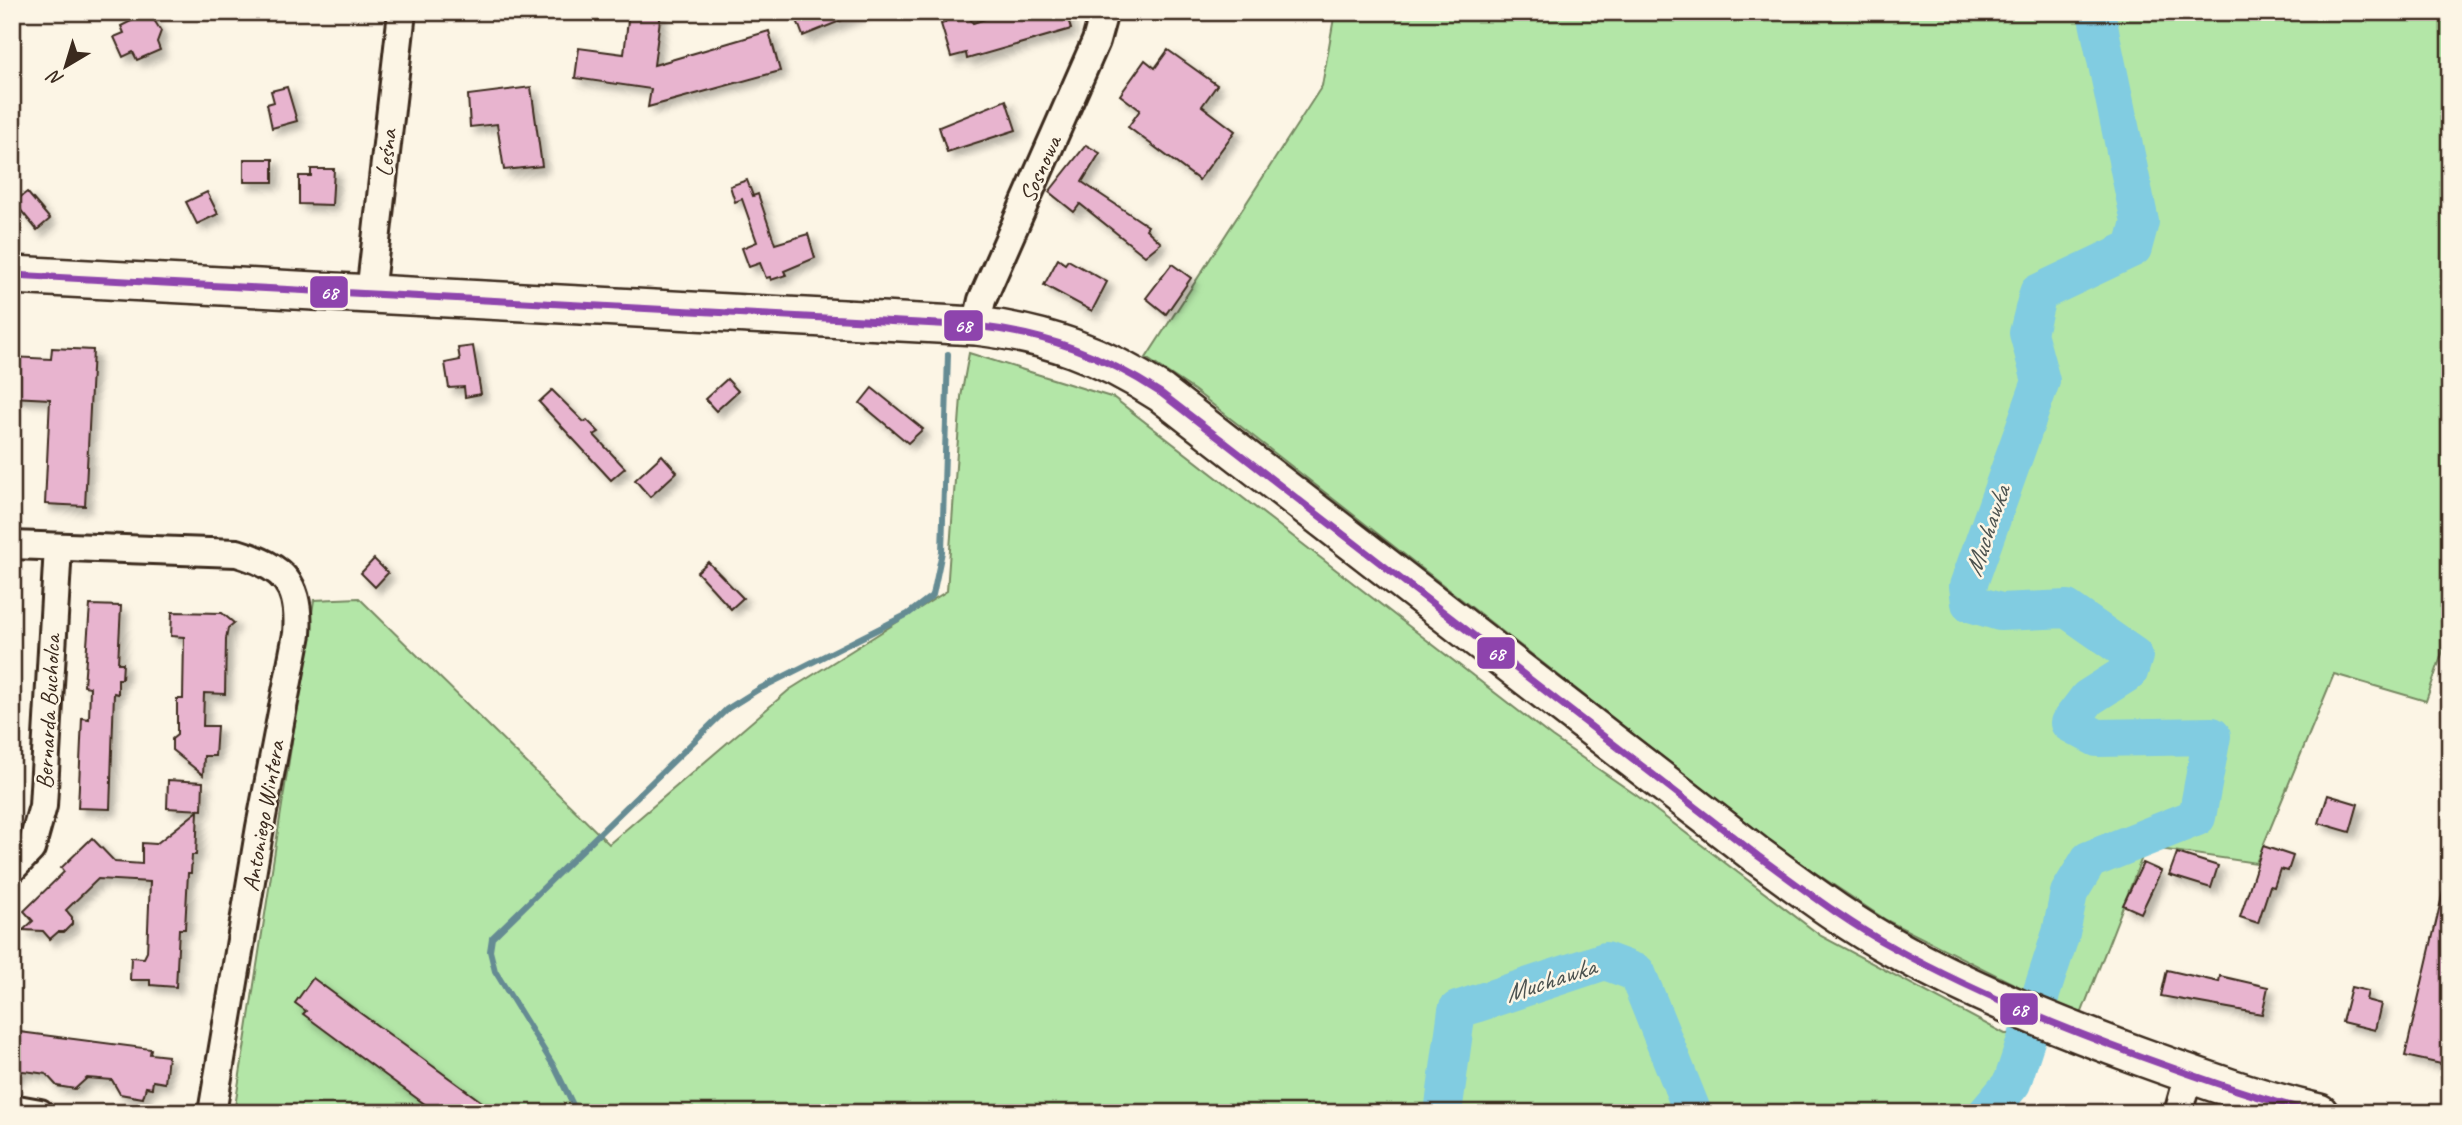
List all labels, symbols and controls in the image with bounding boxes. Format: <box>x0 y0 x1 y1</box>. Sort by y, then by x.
north arrow <box>32 32 102 102</box>
text: N <box>42 64 68 92</box>
street label: Leśna <box>369 126 404 178</box>
street label: Sosnowa <box>1012 129 1069 207</box>
line badge: 68 <box>309 275 349 309</box>
text: 68 <box>320 281 340 305</box>
line badge: 68 <box>943 309 984 342</box>
text: 68 <box>954 314 974 338</box>
water label: Muchawka <box>1956 478 2019 580</box>
street label: Bernarda Bucholca <box>29 632 67 790</box>
line badge: 68 <box>1476 636 1516 670</box>
text: 68 <box>1487 642 1507 666</box>
street label: Antoniego Wintera <box>235 737 291 894</box>
water label: Muchawka <box>1501 949 1603 1010</box>
line badge: 68 <box>1999 992 2039 1026</box>
text: 68 <box>2010 998 2030 1022</box>

